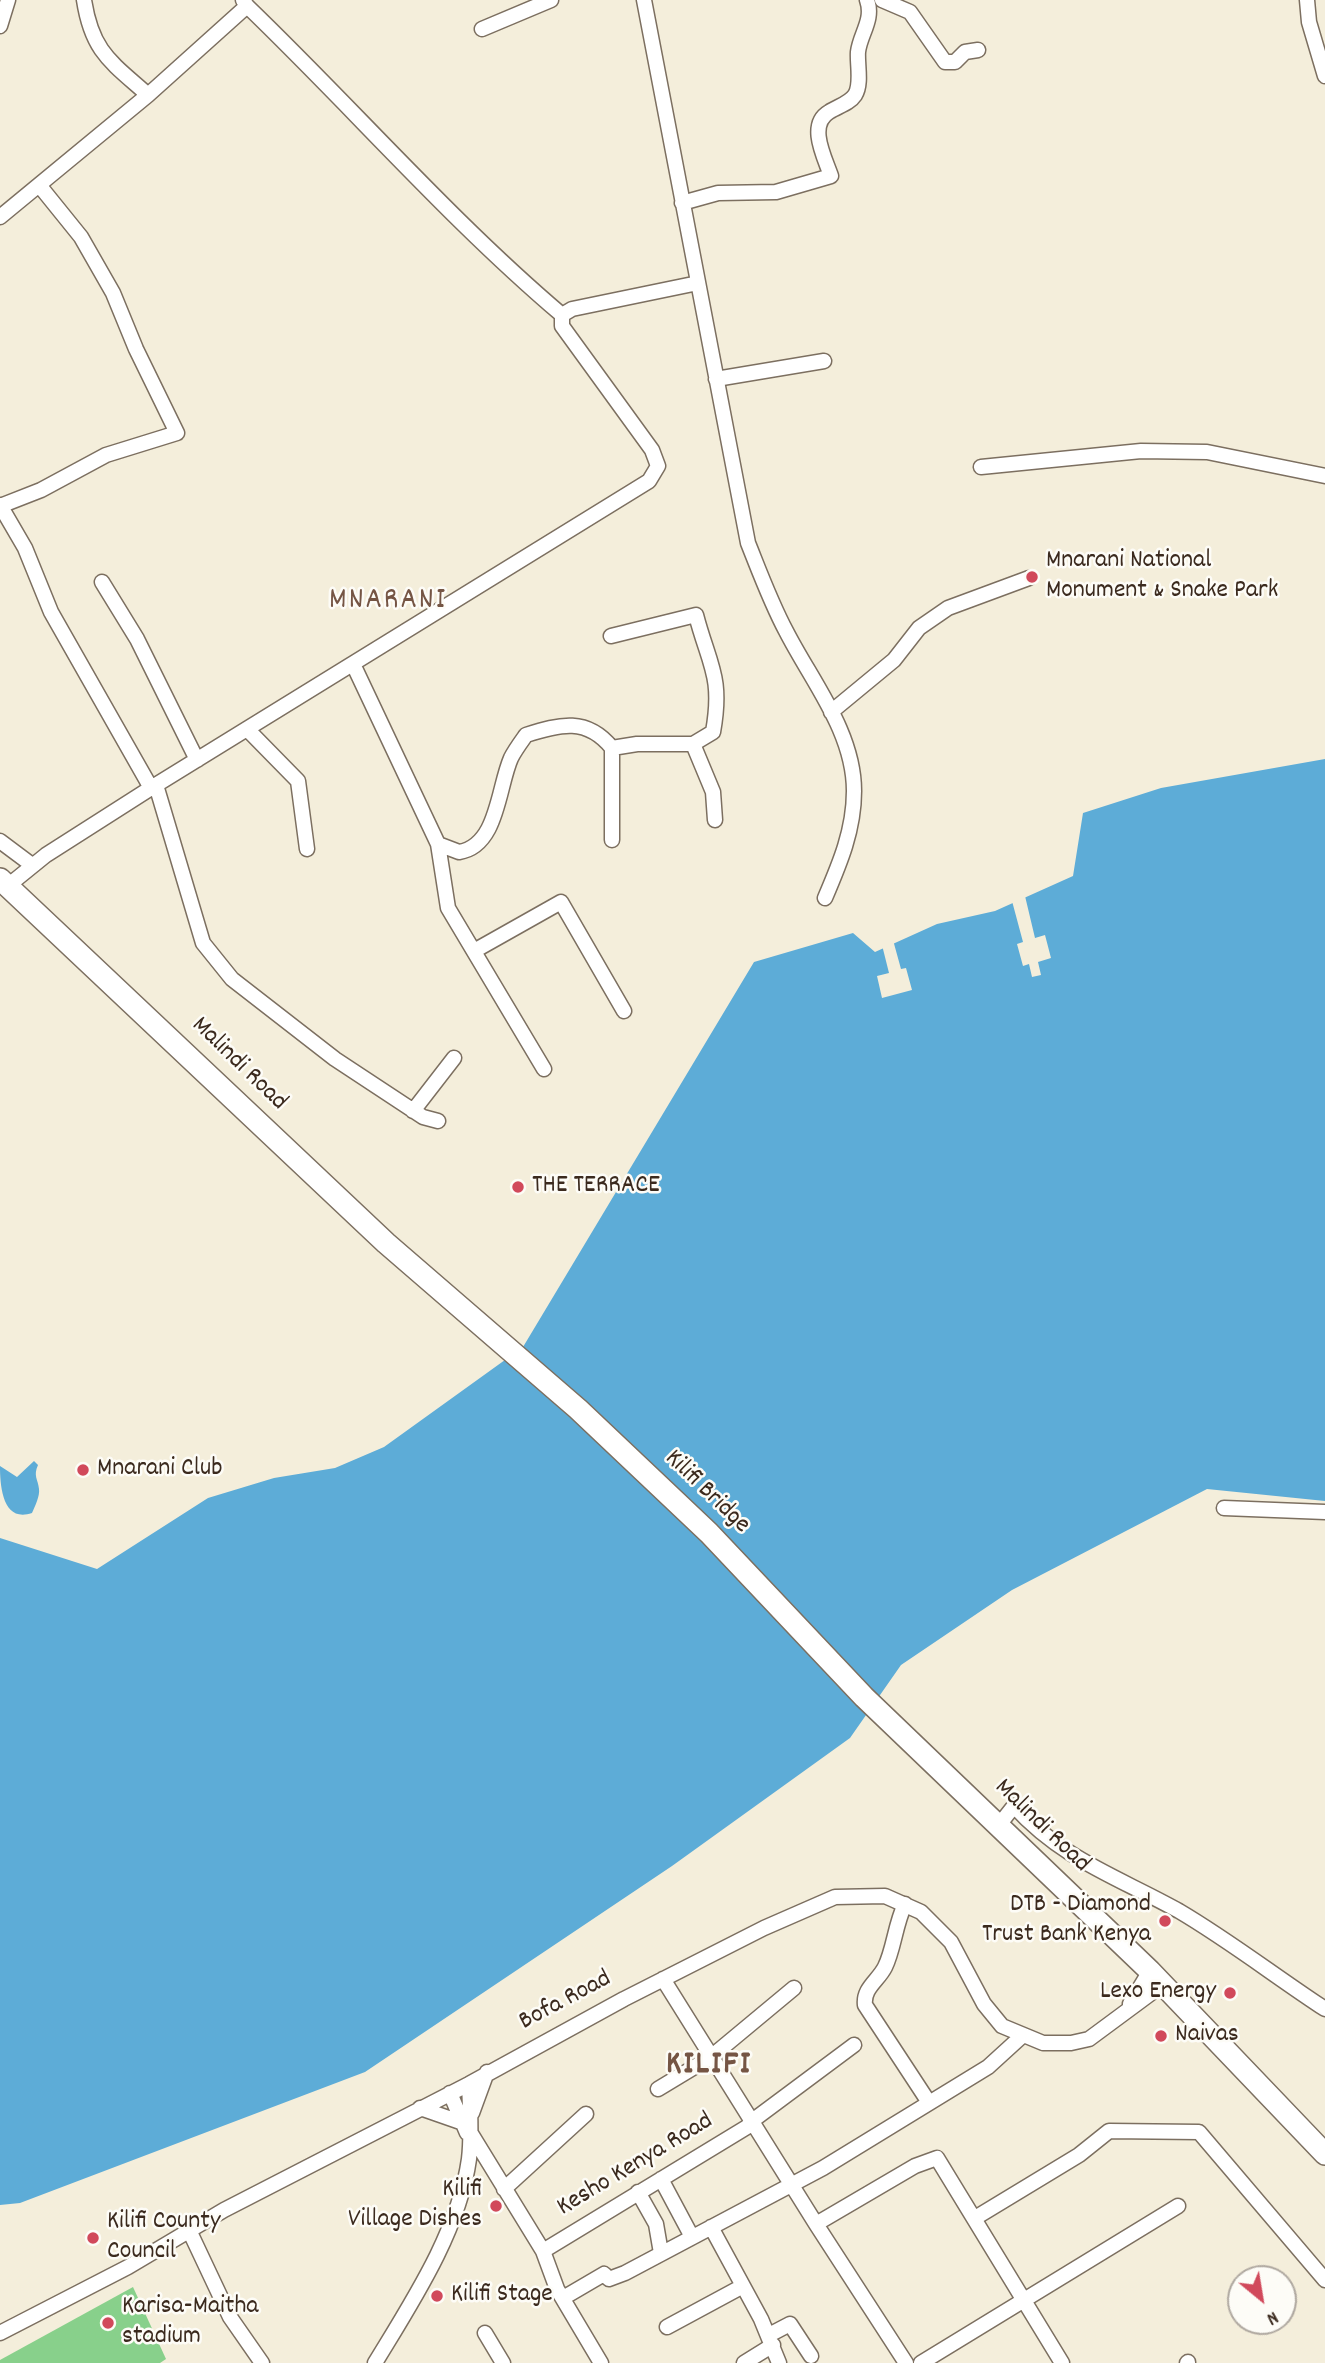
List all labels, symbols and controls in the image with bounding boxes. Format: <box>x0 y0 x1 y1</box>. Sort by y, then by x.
place label: Mnarani National Monument & Snake Park <box>1046 546 1278 608</box>
marker: Mnarani National Monument & Snake Park <box>1024 569 1040 585</box>
district label: MNARANI <box>330 585 446 621</box>
street label: Malindi Road <box>183 1011 293 1119</box>
place label: THE TERRACE <box>532 1171 660 1203</box>
marker: THE TERRACE <box>510 1179 526 1195</box>
street label: Kilifi Bridge <box>657 1444 755 1542</box>
place label: Mnarani Club <box>97 1454 223 1486</box>
marker: Mnarani Club <box>75 1462 91 1478</box>
street label: Malindi Road <box>986 1773 1096 1881</box>
place label: DTB - Diamond Trust Bank Kenya <box>982 1890 1151 1952</box>
marker: DTB - Diamond Trust Bank Kenya <box>1157 1913 1173 1929</box>
street label: Bofa Road <box>515 1965 617 2039</box>
place label: Lexo Energy <box>1100 1977 1216 2009</box>
marker: Lexo Energy <box>1222 1985 1238 2001</box>
place label: Naivas <box>1175 2020 1239 2052</box>
marker: Naivas <box>1153 2028 1169 2044</box>
district label: KILIFI <box>667 2047 751 2087</box>
street label: Kesho Kenya Road <box>552 2107 720 2225</box>
place label: Kilifi Village Dishes <box>348 2175 482 2236</box>
marker: Kilifi Village Dishes <box>488 2198 504 2214</box>
place label: Kilifi County Council <box>107 2207 220 2268</box>
marker: Kilifi County Council <box>85 2230 101 2246</box>
north arrow <box>1227 2265 1297 2335</box>
place label: Kilifi Stage <box>451 2280 553 2312</box>
marker: Kilifi Stage <box>429 2288 445 2304</box>
place label: Karisa-Maitha stadium <box>122 2292 259 2354</box>
text: N <box>1261 2303 1283 2331</box>
marker: Karisa-Maitha stadium <box>100 2315 116 2331</box>

